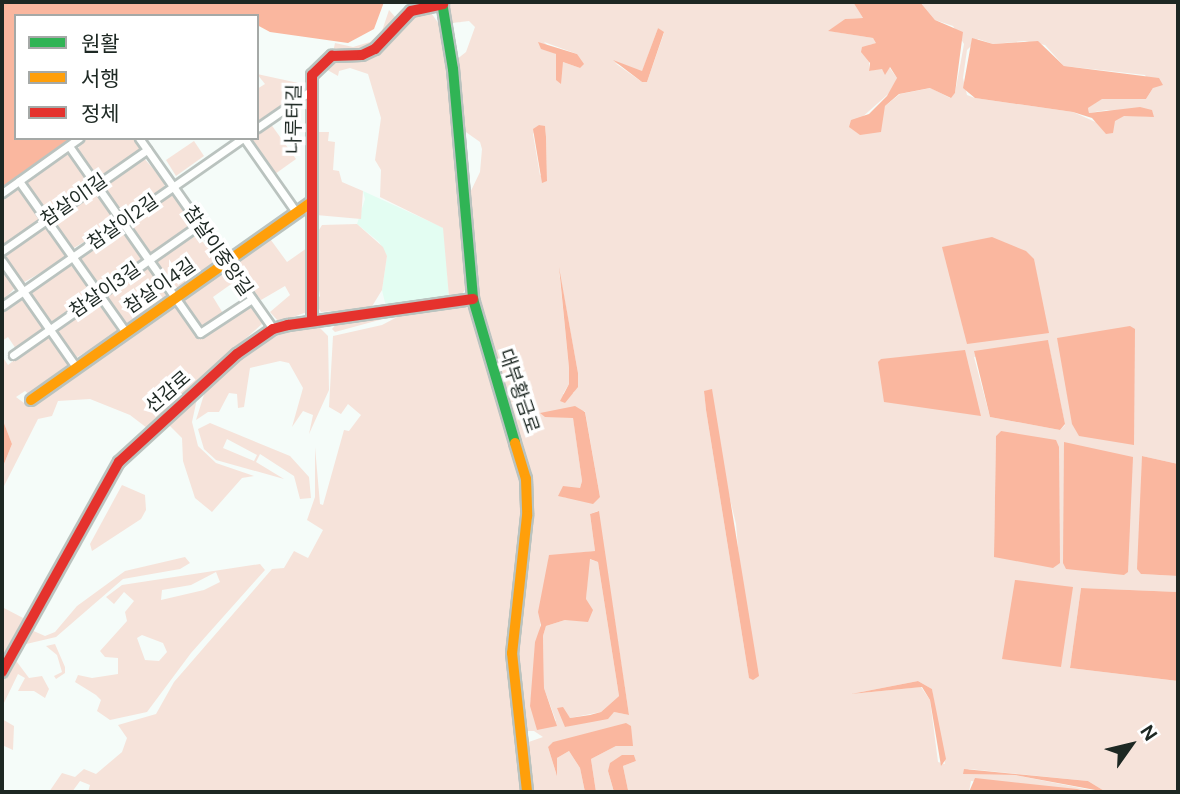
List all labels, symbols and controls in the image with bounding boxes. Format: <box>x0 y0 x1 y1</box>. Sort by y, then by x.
legend <box>14 14 259 140</box>
text: 원활 <box>81 30 120 58</box>
text: 서행 <box>81 65 120 93</box>
street label: 나루터길 <box>282 84 306 154</box>
text: 정체 <box>81 100 120 128</box>
street label: 참살이1길 <box>36 169 112 231</box>
street label: 참살이2길 <box>83 189 163 255</box>
street label: 참살이중앙길 <box>179 202 257 300</box>
street label: 참살이4길 <box>120 253 200 319</box>
street label: 참살이3길 <box>65 257 145 323</box>
street label: 대부황금로 <box>494 346 544 436</box>
street label: 선감로 <box>141 366 195 418</box>
north arrow <box>1096 710 1166 780</box>
text: N <box>1135 720 1163 746</box>

